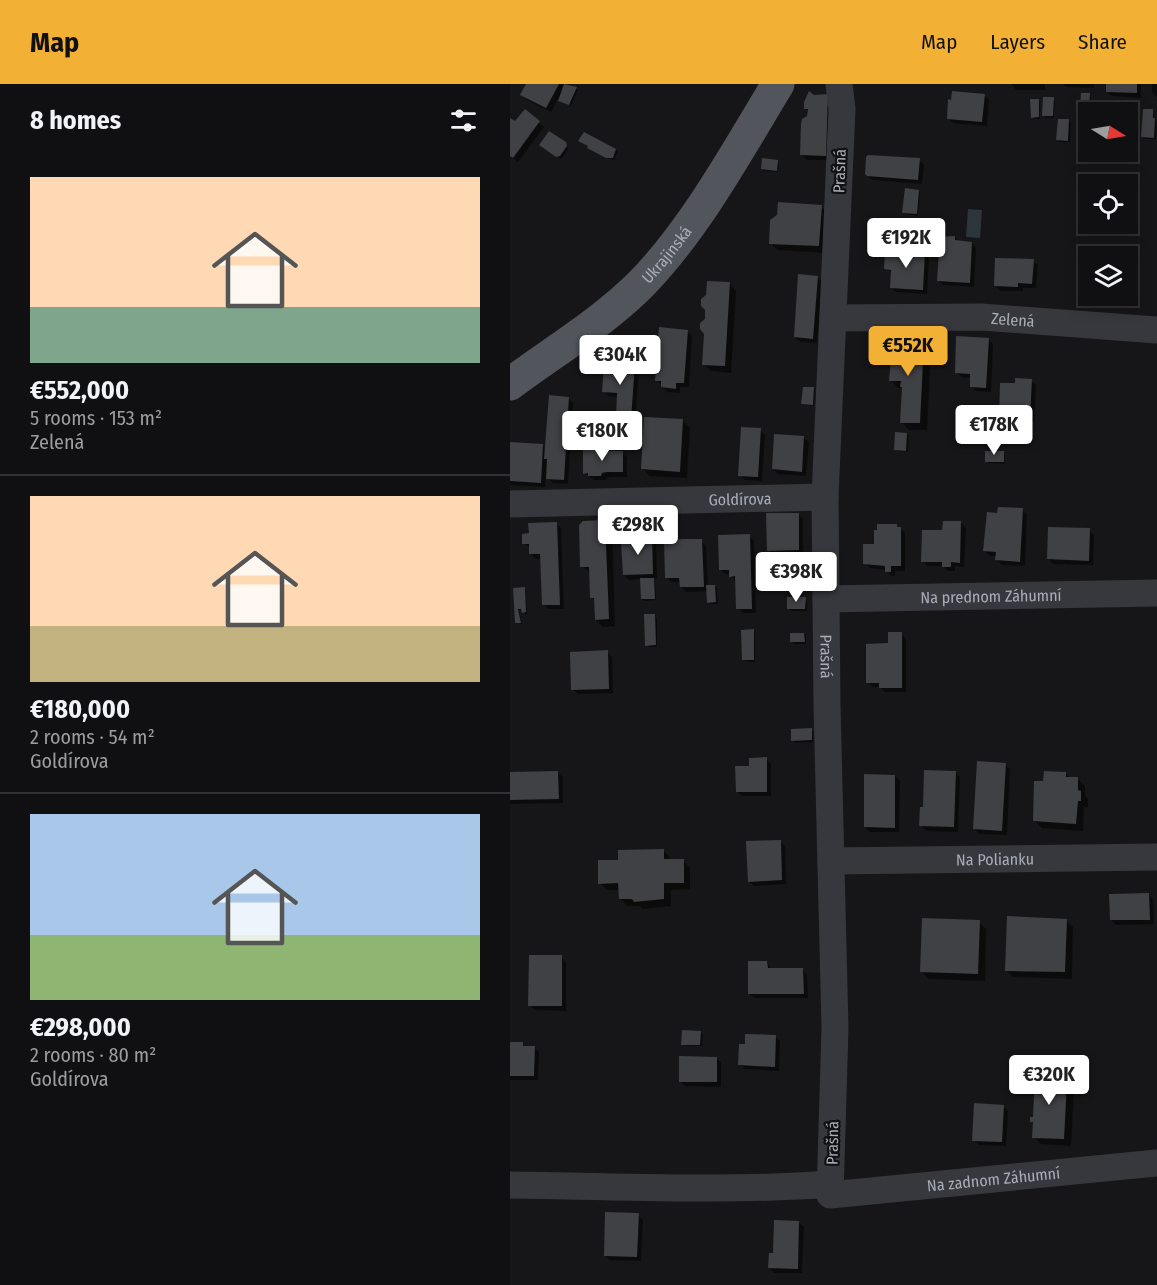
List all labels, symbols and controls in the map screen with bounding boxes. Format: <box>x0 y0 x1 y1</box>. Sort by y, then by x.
text: Map <box>30 26 79 59</box>
text: Map <box>921 29 957 55</box>
text: Layers <box>990 29 1045 55</box>
text: Share <box>1078 29 1127 55</box>
north arrow <box>1078 102 1138 162</box>
map controls <box>1078 102 1138 306</box>
icon: filters <box>447 104 480 137</box>
text: 8 homes <box>30 105 121 136</box>
street label: Prašná <box>829 149 850 193</box>
button: locate <box>1078 174 1138 234</box>
icon: home <box>201 216 309 324</box>
pin: €192K <box>864 218 948 269</box>
street label: Ukrajinská <box>638 222 696 287</box>
text: €192K <box>881 225 931 249</box>
button: layers <box>1078 246 1138 306</box>
street label: Zelená <box>991 309 1035 331</box>
pin: €552K <box>866 326 950 377</box>
text: €552K <box>883 333 933 357</box>
pin: €304K <box>578 335 662 386</box>
text: €304K <box>594 342 647 366</box>
text: €552,000 <box>30 375 129 406</box>
pin: €178K <box>952 405 1036 456</box>
text: 5 rooms · 153 m² <box>30 406 162 430</box>
pin: €180K <box>560 411 644 462</box>
text: €178K <box>970 412 1018 436</box>
text: €180K <box>576 418 628 442</box>
text: Zelená <box>30 430 84 454</box>
street label: Goldírova <box>708 489 772 510</box>
pin: €298K <box>596 505 680 556</box>
text: €298K <box>612 512 664 536</box>
icon: home <box>201 535 309 643</box>
pin: €398K <box>754 552 838 603</box>
text: €398K <box>770 559 822 583</box>
street label: Na prednom Záhumní <box>920 586 1062 607</box>
street label: Prašná <box>816 634 836 679</box>
text: €180,000 <box>30 694 130 725</box>
text: 2 rooms · 54 m² <box>30 725 155 749</box>
text: Goldírova <box>30 749 108 773</box>
street label: Na Polianku <box>956 850 1034 869</box>
icon: home <box>201 853 309 961</box>
text: €298,000 <box>30 1012 131 1043</box>
text: 2 rooms · 80 m² <box>30 1043 156 1067</box>
pin: €320K <box>1007 1055 1091 1106</box>
text: €320K <box>1023 1062 1075 1086</box>
text: Goldírova <box>30 1067 108 1091</box>
street label: Prašná <box>823 1121 842 1165</box>
street label: Na zadnom Záhumní <box>926 1164 1061 1195</box>

